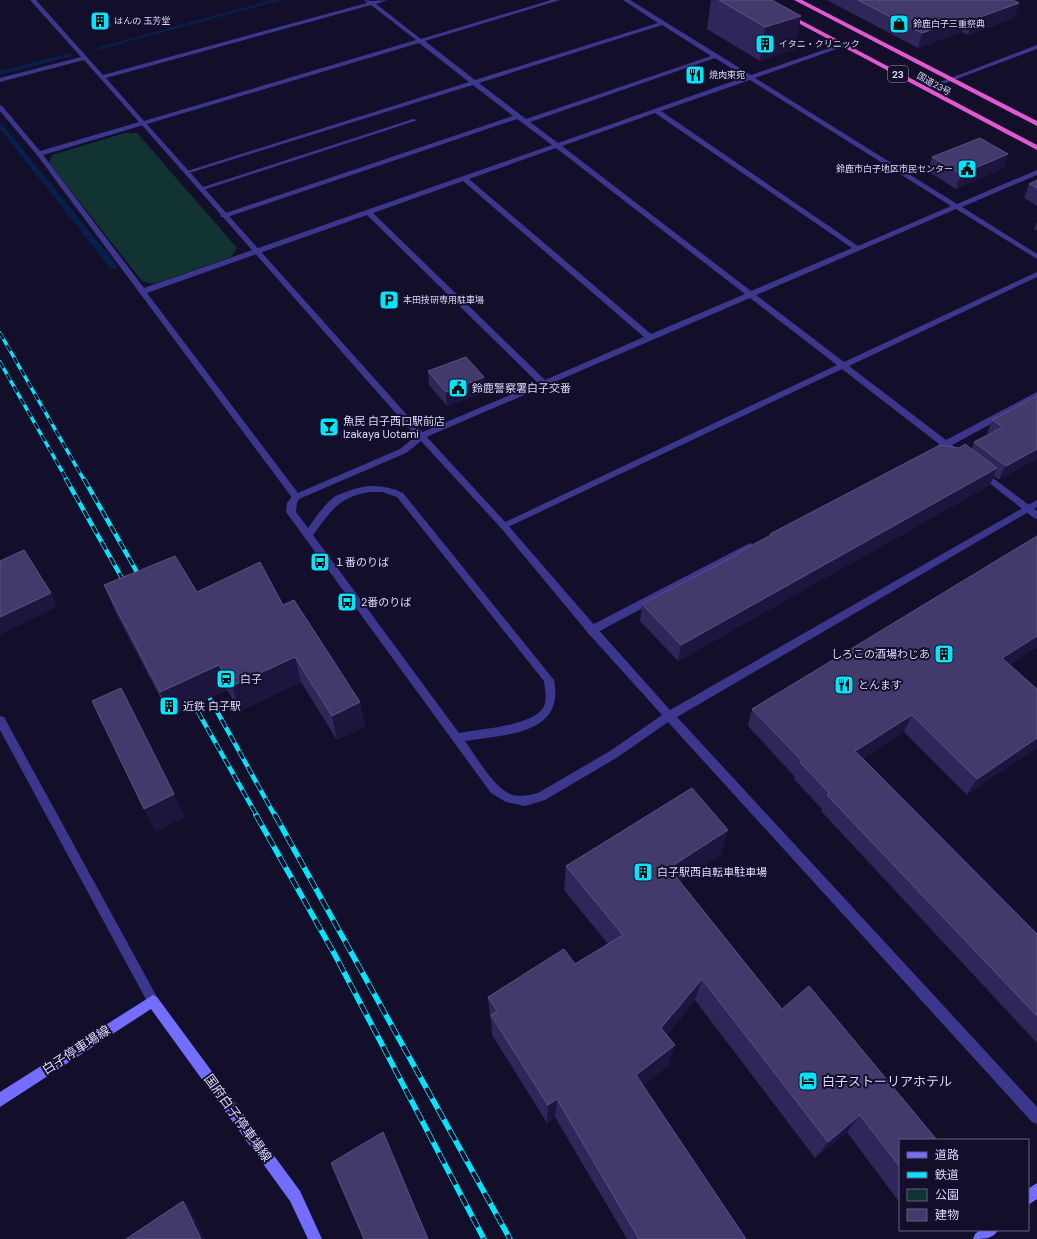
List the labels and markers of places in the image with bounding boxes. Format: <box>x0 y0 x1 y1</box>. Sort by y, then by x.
building icon: はんの 玉芳堂 <box>89 10 111 32</box>
shop icon: 鈴鹿白子三重祭典 <box>888 13 910 35</box>
place label: はんの 玉芳堂 <box>114 15 170 27</box>
place label: 鈴鹿白子三重祭典 <box>913 18 985 30</box>
building icon: イタニ・クリニック <box>754 33 776 55</box>
place label: イタニ・クリニック <box>779 38 860 50</box>
restaurant icon: 焼肉東宛 <box>684 64 706 86</box>
place label: 焼肉東宛 <box>709 69 745 81</box>
public building icon: 鈴鹿市白子地区市民センター <box>956 158 978 180</box>
place label: 鈴鹿市白子地区市民センター <box>836 163 953 175</box>
parking icon: 本田技研専用駐車場 <box>378 289 400 311</box>
place label: 本田技研専用駐車場 <box>403 294 484 306</box>
public building icon: 鈴鹿警察署白子交番 <box>447 377 469 399</box>
place label: 鈴鹿警察署白子交番 <box>472 381 571 395</box>
place label: 魚民 白子西口駅前店 Izakaya Uotami <box>343 414 445 441</box>
bar icon: 魚民 白子西口駅前店 Izakaya Uotami <box>318 416 340 438</box>
bus stop icon: １番のりば <box>309 551 331 573</box>
place label: １番のりば <box>334 555 389 569</box>
bus stop icon: 2番のりば <box>336 591 358 613</box>
place label: 2番のりば <box>361 595 411 609</box>
building icon: しろこの酒場わじあ <box>933 643 955 665</box>
place label: しろこの酒場わじあ <box>831 647 930 661</box>
station icon: 白子 <box>215 668 237 690</box>
place label: 白子 <box>240 672 262 686</box>
restaurant icon: とんます <box>833 674 855 696</box>
place label: とんます <box>858 678 902 692</box>
building icon: 近鉄 白子駅 <box>158 695 180 717</box>
place label: 近鉄 白子駅 <box>183 699 241 713</box>
building icon: 白子駅西自転車駐車場 <box>632 861 654 883</box>
place label: 白子駅西自転車駐車場 <box>657 865 767 879</box>
hotel icon: 白子ストーリアホテル <box>797 1070 819 1092</box>
place label: 白子ストーリアホテル <box>822 1073 952 1090</box>

